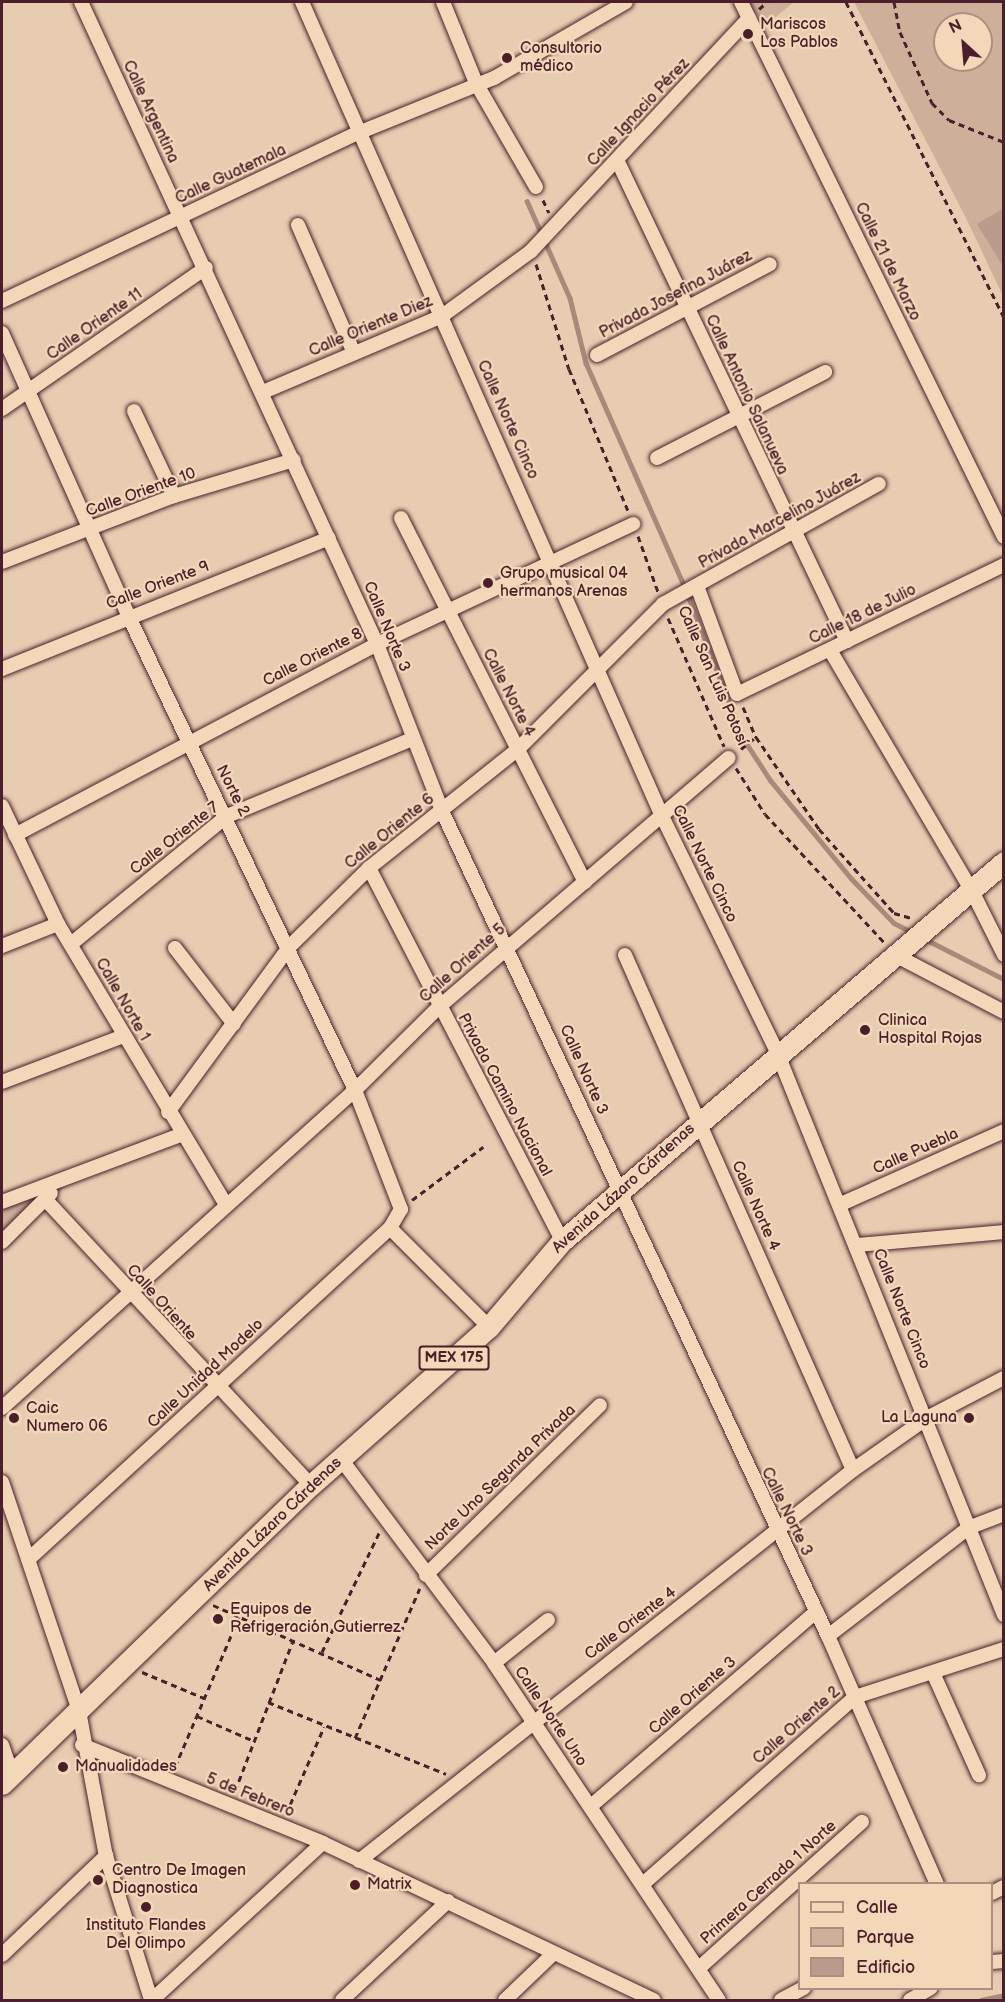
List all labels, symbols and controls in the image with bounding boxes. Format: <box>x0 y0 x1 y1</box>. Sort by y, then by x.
north arrow <box>933 12 993 72</box>
place label: Mariscos Los Pablos <box>760 15 838 53</box>
text: N <box>946 16 965 38</box>
marker: Mariscos Los Pablos <box>741 27 755 41</box>
place label: Consultorio médico <box>520 39 602 77</box>
marker: Consultorio médico <box>498 49 516 67</box>
street label: Calle Ignacio Pérez <box>584 55 694 171</box>
street label: Calle Argentina <box>118 58 182 166</box>
street label: Calle Guatemala <box>173 141 289 209</box>
street label: Calle 21 de Marzo <box>850 200 924 324</box>
street label: Privada Josefina Juárez <box>596 246 756 344</box>
street label: Calle Oriente 11 <box>44 285 146 365</box>
street label: Calle Oriente Diez <box>306 292 436 362</box>
street label: Calle Antonio Salanueva <box>700 312 792 478</box>
street label: Calle Norte Cinco <box>472 357 542 483</box>
street label: Calle Oriente 10 <box>84 464 198 522</box>
street label: Privada Marcelino Juárez <box>695 468 865 574</box>
street label: Calle Oriente 9 <box>104 558 212 614</box>
place label: Grupo musical 04 hermanos Arenas <box>500 564 628 602</box>
marker: Grupo musical 04 hermanos Arenas <box>481 576 495 590</box>
street label: Calle Norte 3 <box>358 579 414 675</box>
street label: Calle 18 de Julio <box>806 581 920 649</box>
street label: Calle San Luis Potosí <box>673 603 751 749</box>
street label: Calle Oriente 8 <box>260 625 366 691</box>
street label: Calle Norte 4 <box>478 646 538 740</box>
street label: Norte 2 <box>211 762 253 820</box>
street label: Calle Oriente 6 <box>341 790 439 874</box>
street label: Calle Oriente 7 <box>127 798 223 880</box>
street label: Calle Norte Cinco <box>667 802 741 926</box>
street label: Calle Oriente 5 <box>416 920 510 1008</box>
street label: Calle Norte 1 <box>90 955 154 1045</box>
street label: Privada Camino Nacional <box>453 1010 555 1180</box>
place label: Clinica Hospital Rojas <box>878 1011 982 1049</box>
marker: Clinica Hospital Rojas <box>856 1021 874 1039</box>
street label: Calle Norte 3 <box>555 1022 611 1118</box>
street label: Avenida Lázaro Cárdenas <box>549 1120 699 1258</box>
street label: Calle Puebla <box>870 1125 962 1179</box>
street label: Calle Norte 4 <box>727 1158 783 1254</box>
street label: Calle Norte Cinco <box>868 1246 934 1372</box>
street label: Calle Oriente <box>122 1261 200 1345</box>
street label: Calle Unidad Modelo <box>144 1315 268 1433</box>
road number: MEX 175 <box>418 1346 490 1370</box>
place label: Caic Numero 06 <box>26 1399 108 1437</box>
street label: Norte Uno Segunda Privada <box>422 1401 580 1555</box>
place label: La Laguna <box>881 1408 957 1428</box>
marker: Caic Numero 06 <box>7 1411 21 1425</box>
marker: La Laguna <box>962 1411 976 1425</box>
street label: Avenida Lázaro Cárdenas <box>200 1454 346 1596</box>
street label: Calle Norte 3 <box>756 1464 816 1560</box>
street label: Calle Oriente 4 <box>582 1583 680 1665</box>
place label: Equipos de Refrigeración Gutierrez <box>230 1600 401 1638</box>
marker: Equipos de Refrigeración Gutierrez <box>211 1612 225 1626</box>
street label: Calle Oriente 3 <box>645 1653 741 1739</box>
street label: Calle Norte Uno <box>509 1663 591 1771</box>
street label: Calle Oriente 2 <box>750 1683 844 1769</box>
place label: Manualidades <box>75 1757 177 1777</box>
marker: Manualidades <box>56 1760 70 1774</box>
street label: 5 de Febrero <box>203 1770 297 1822</box>
street label: Primera Cerrada 1 Norte <box>697 1817 841 1949</box>
place label: Centro De Imagen Diagnostica <box>112 1861 246 1899</box>
marker: Centro De Imagen Diagnostica <box>89 1871 107 1889</box>
place label: Matrix <box>367 1875 412 1895</box>
marker: Matrix <box>348 1878 362 1892</box>
legend <box>798 1882 993 1990</box>
text: Calle <box>856 1897 898 1918</box>
marker: Instituto Flandes Del Olimpo <box>139 1900 153 1914</box>
place label: Instituto Flandes Del Olimpo <box>86 1916 206 1954</box>
text: Parque <box>856 1927 914 1948</box>
text: Edificio <box>856 1957 915 1978</box>

